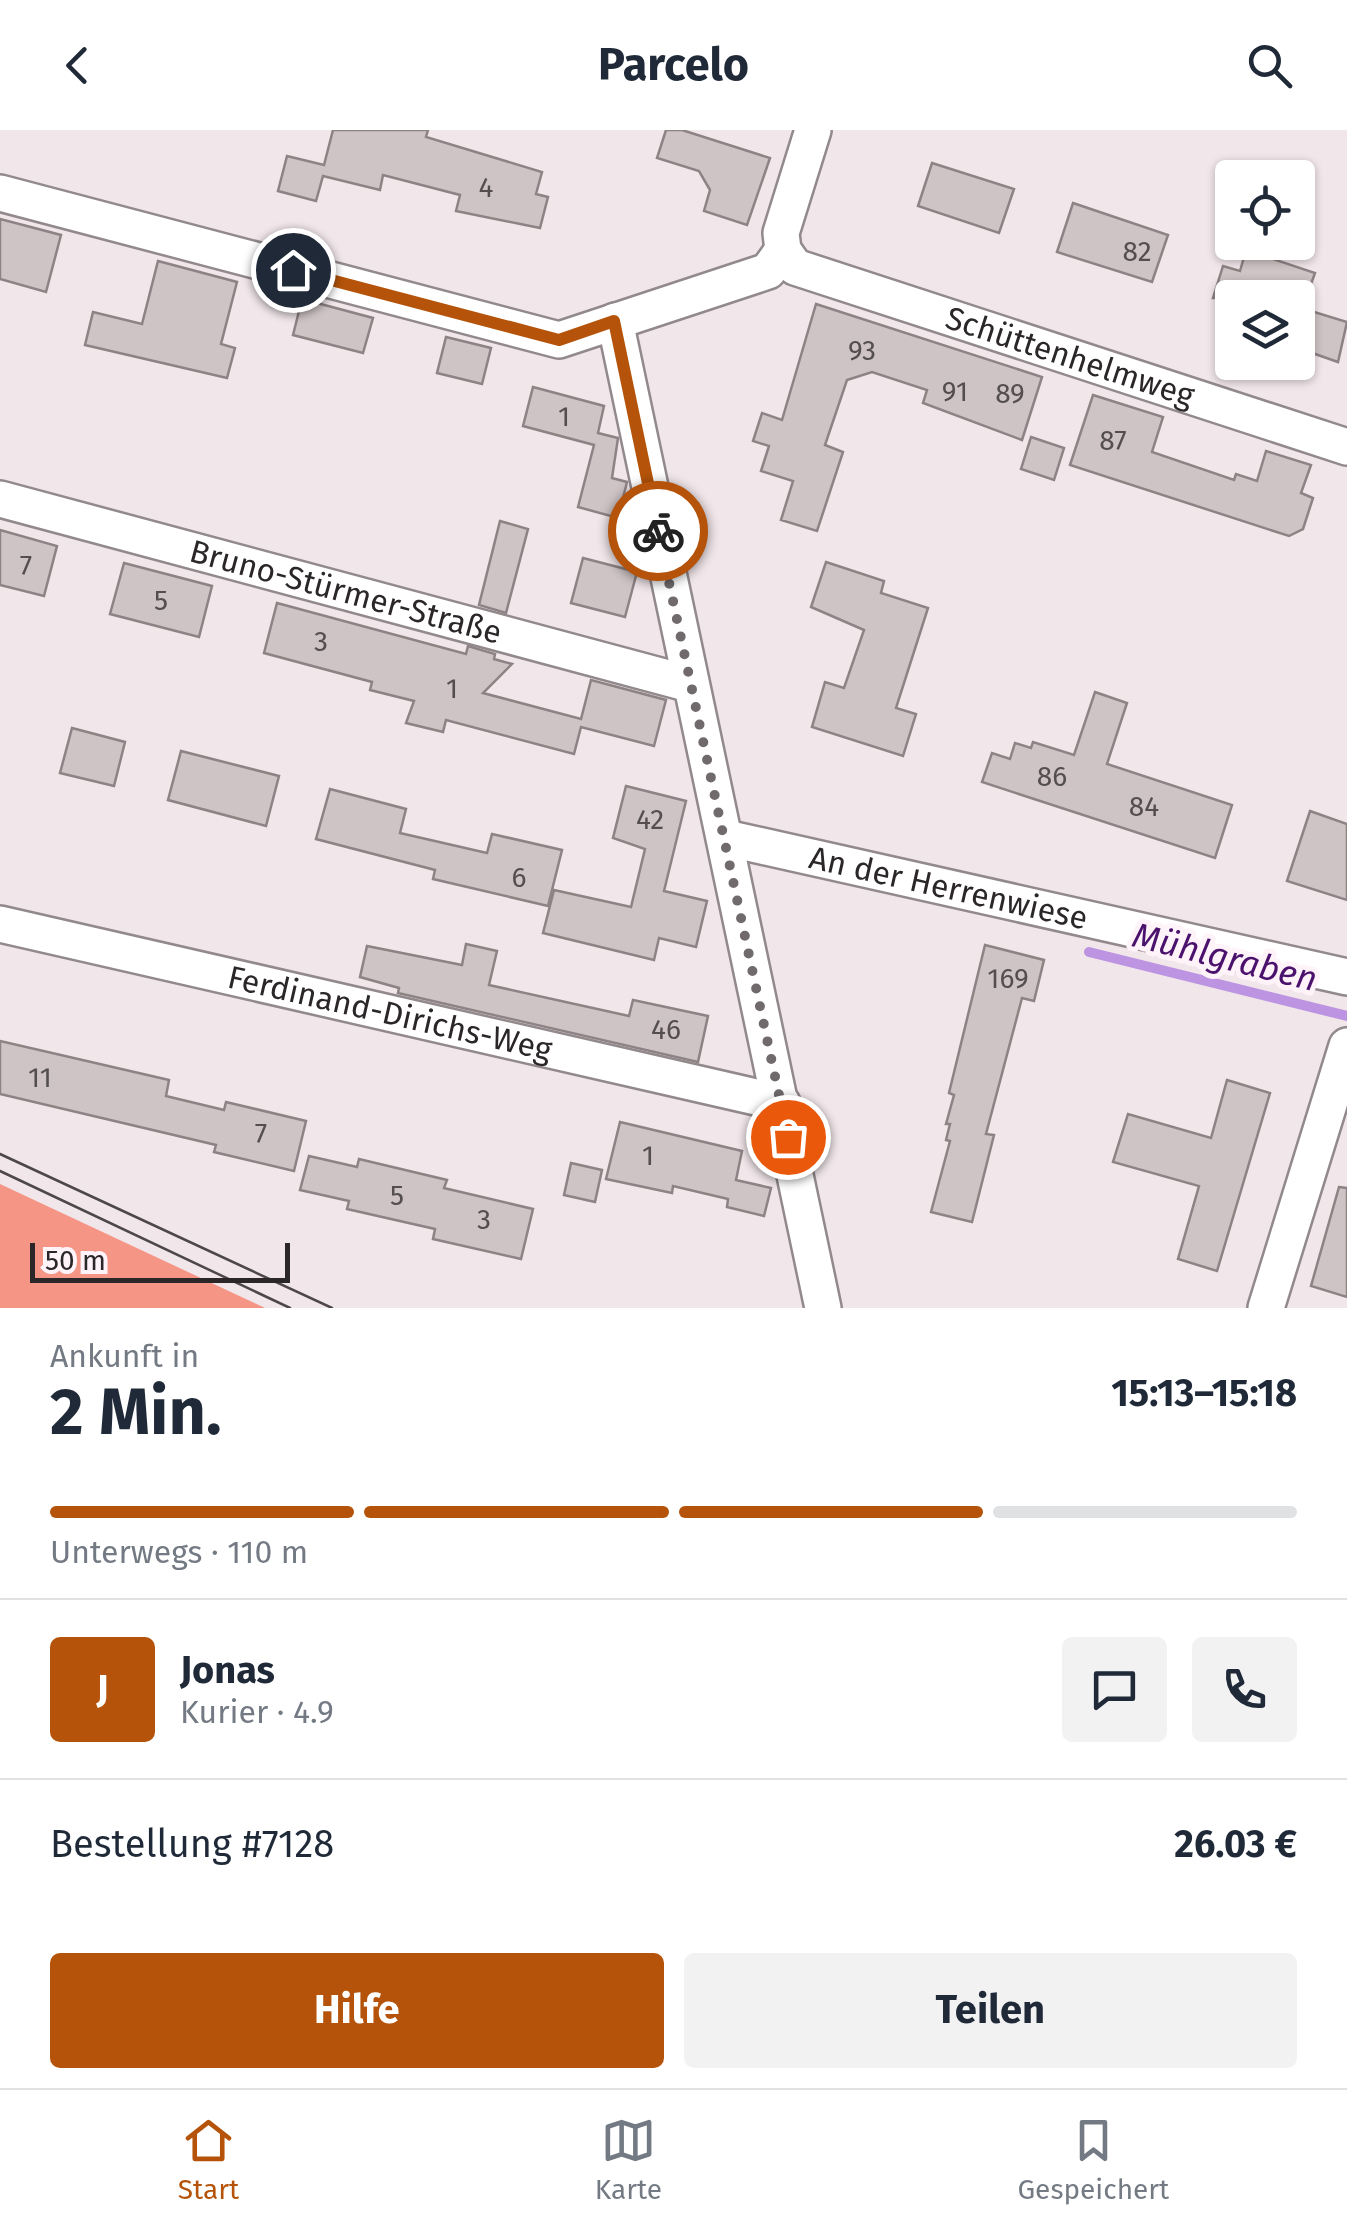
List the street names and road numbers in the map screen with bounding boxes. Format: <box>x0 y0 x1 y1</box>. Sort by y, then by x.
street label: Schüttenhelmweg <box>941 298 1199 415</box>
street label: Bruno-Stürmer-Straße <box>186 532 506 652</box>
street label: An der Herrenwiese <box>806 838 1091 937</box>
street label: Ferdinand-Dirichs-Weg <box>224 958 556 1069</box>

